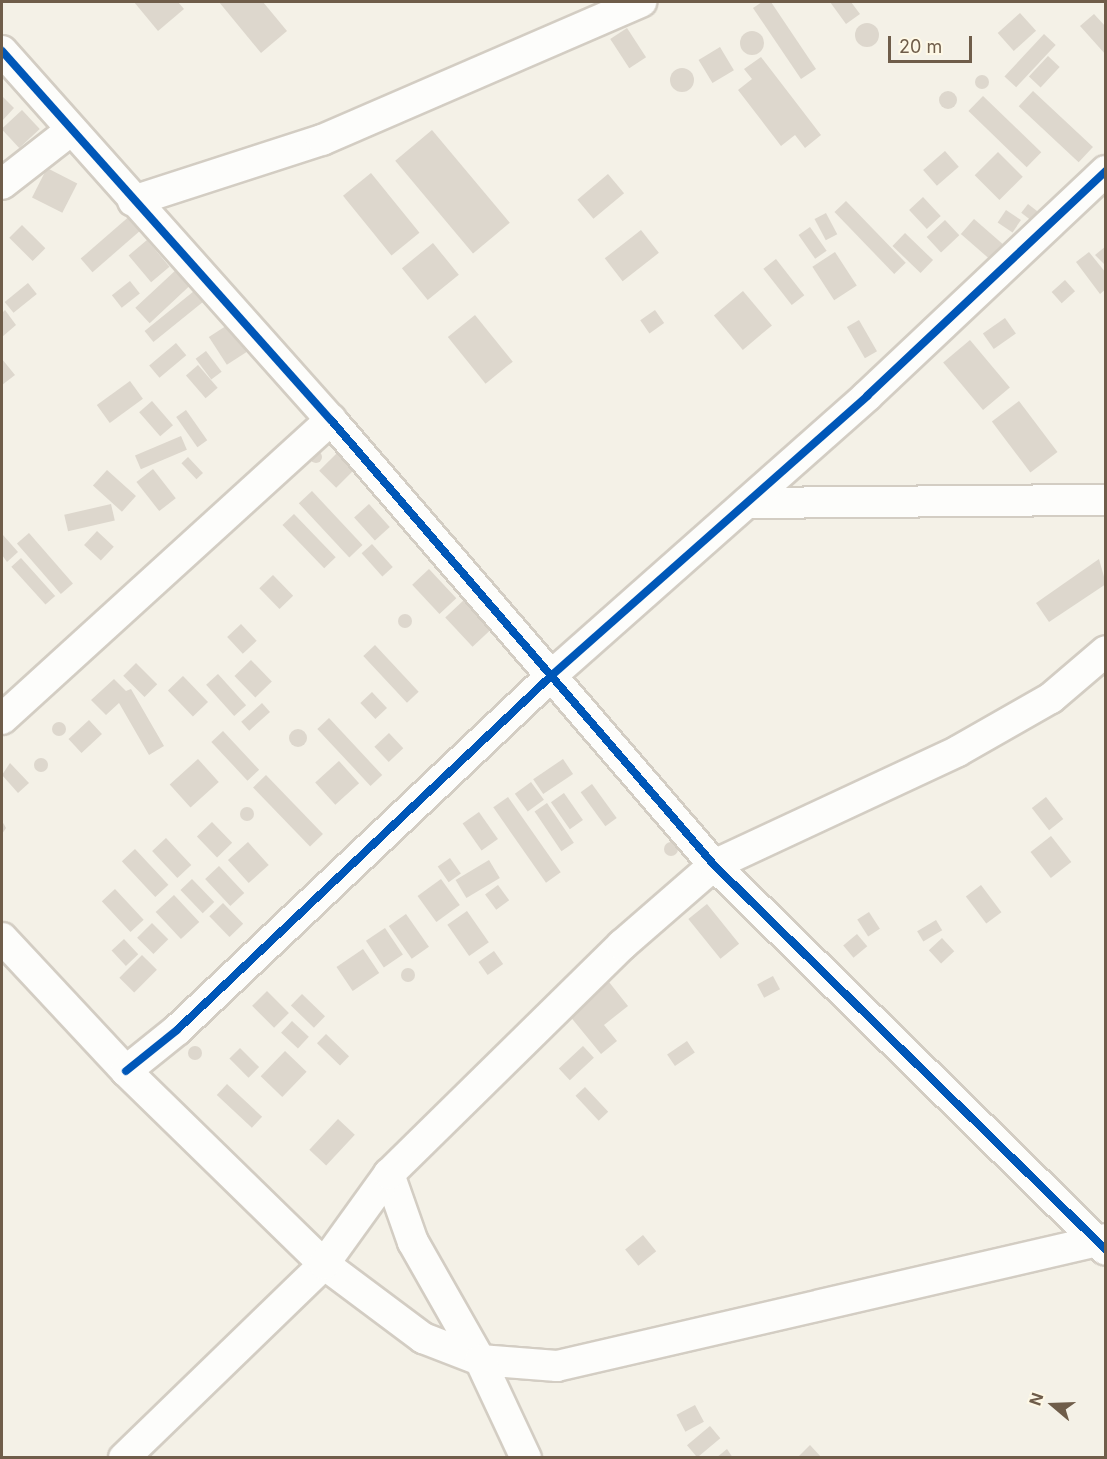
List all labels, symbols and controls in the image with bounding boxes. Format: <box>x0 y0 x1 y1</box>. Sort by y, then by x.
scale bar <box>891 24 975 62</box>
text: 20 m <box>899 36 942 57</box>
north arrow <box>1023 1375 1083 1435</box>
text: N <box>1025 1390 1047 1408</box>

